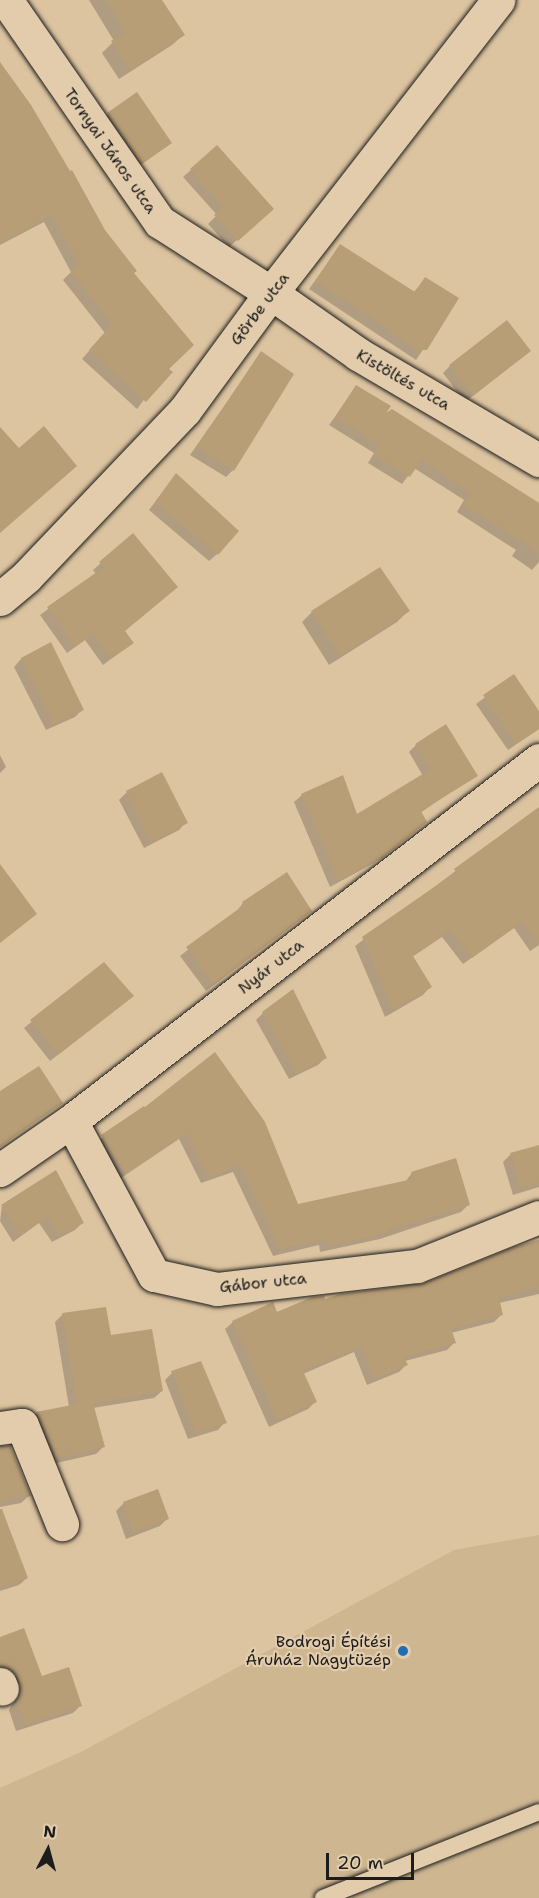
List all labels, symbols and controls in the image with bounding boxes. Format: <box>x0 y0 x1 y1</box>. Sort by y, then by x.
street label: Tornyai János utca <box>60 85 160 217</box>
street label: Görbe utca <box>226 269 294 349</box>
street label: Kistöltés utca <box>353 345 453 415</box>
street label: Nyár utca <box>235 936 307 998</box>
street label: Gábor utca <box>219 1269 307 1297</box>
place label: Bodrogi Építési Áruház Nagytüzép <box>245 1632 391 1670</box>
marker: Bodrogi Építési Áruház Nagytüzép <box>396 1644 410 1658</box>
north arrow <box>18 1820 78 1880</box>
text: N <box>43 1820 57 1843</box>
scale bar <box>329 1841 418 1879</box>
text: 20 m <box>337 1851 383 1875</box>

